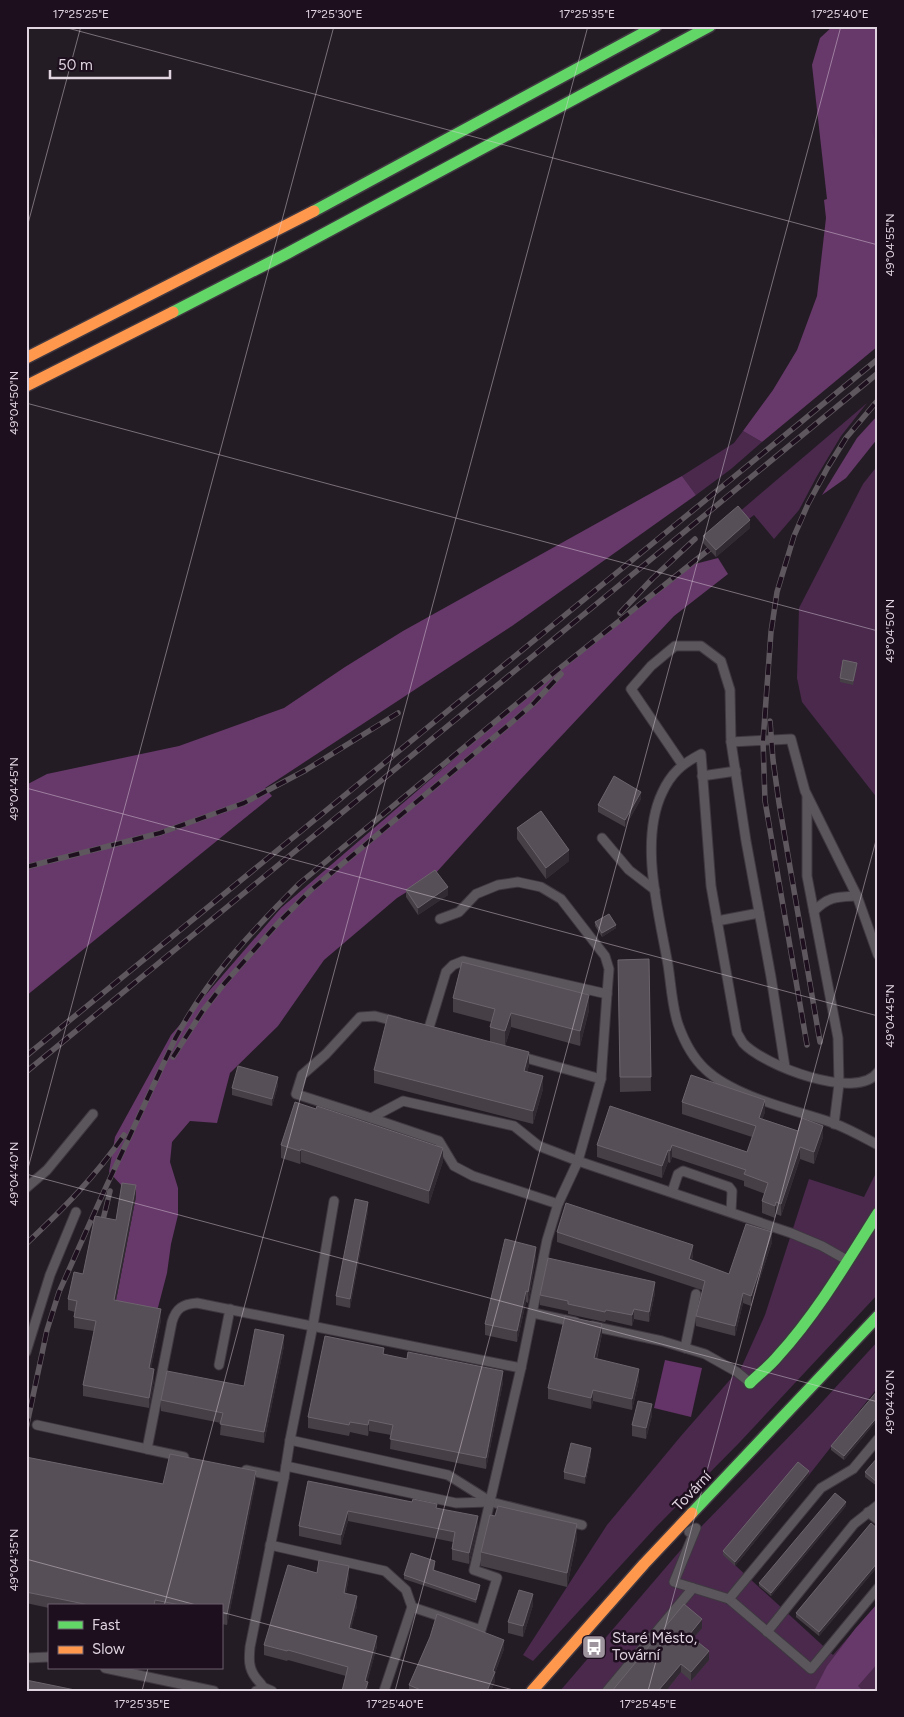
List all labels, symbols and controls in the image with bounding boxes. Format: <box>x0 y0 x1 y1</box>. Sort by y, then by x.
text: 17°25'25"E <box>53 7 109 21</box>
text: 17°25'30"E <box>305 7 363 21</box>
text: 17°25'35"E <box>559 7 615 21</box>
text: 17°25'40"E <box>811 7 869 21</box>
scale bar <box>50 48 170 80</box>
text: 50 m <box>58 56 93 74</box>
text: 49°04'55"N <box>883 213 897 277</box>
text: 49°04'50"N <box>7 371 21 435</box>
text: 49°04'50"N <box>883 599 897 663</box>
text: 49°04'45"N <box>7 757 21 821</box>
text: 49°04'45"N <box>883 984 897 1048</box>
text: 49°04'40"N <box>7 1142 21 1206</box>
text: 49°04'40"N <box>883 1370 897 1434</box>
street label: Tovární <box>669 1466 716 1515</box>
text: 49°04'35"N <box>7 1529 21 1591</box>
legend <box>48 1604 222 1670</box>
text: Fast <box>92 1616 121 1634</box>
place label: Staré Město, Tovární <box>612 1629 697 1664</box>
bus stop icon: Staré Město, Tovární <box>581 1634 607 1660</box>
text: Slow <box>92 1640 125 1658</box>
text: 17°25'35"E <box>114 1697 170 1711</box>
text: 17°25'40"E <box>366 1697 424 1711</box>
text: 17°25'45"E <box>619 1697 677 1711</box>

